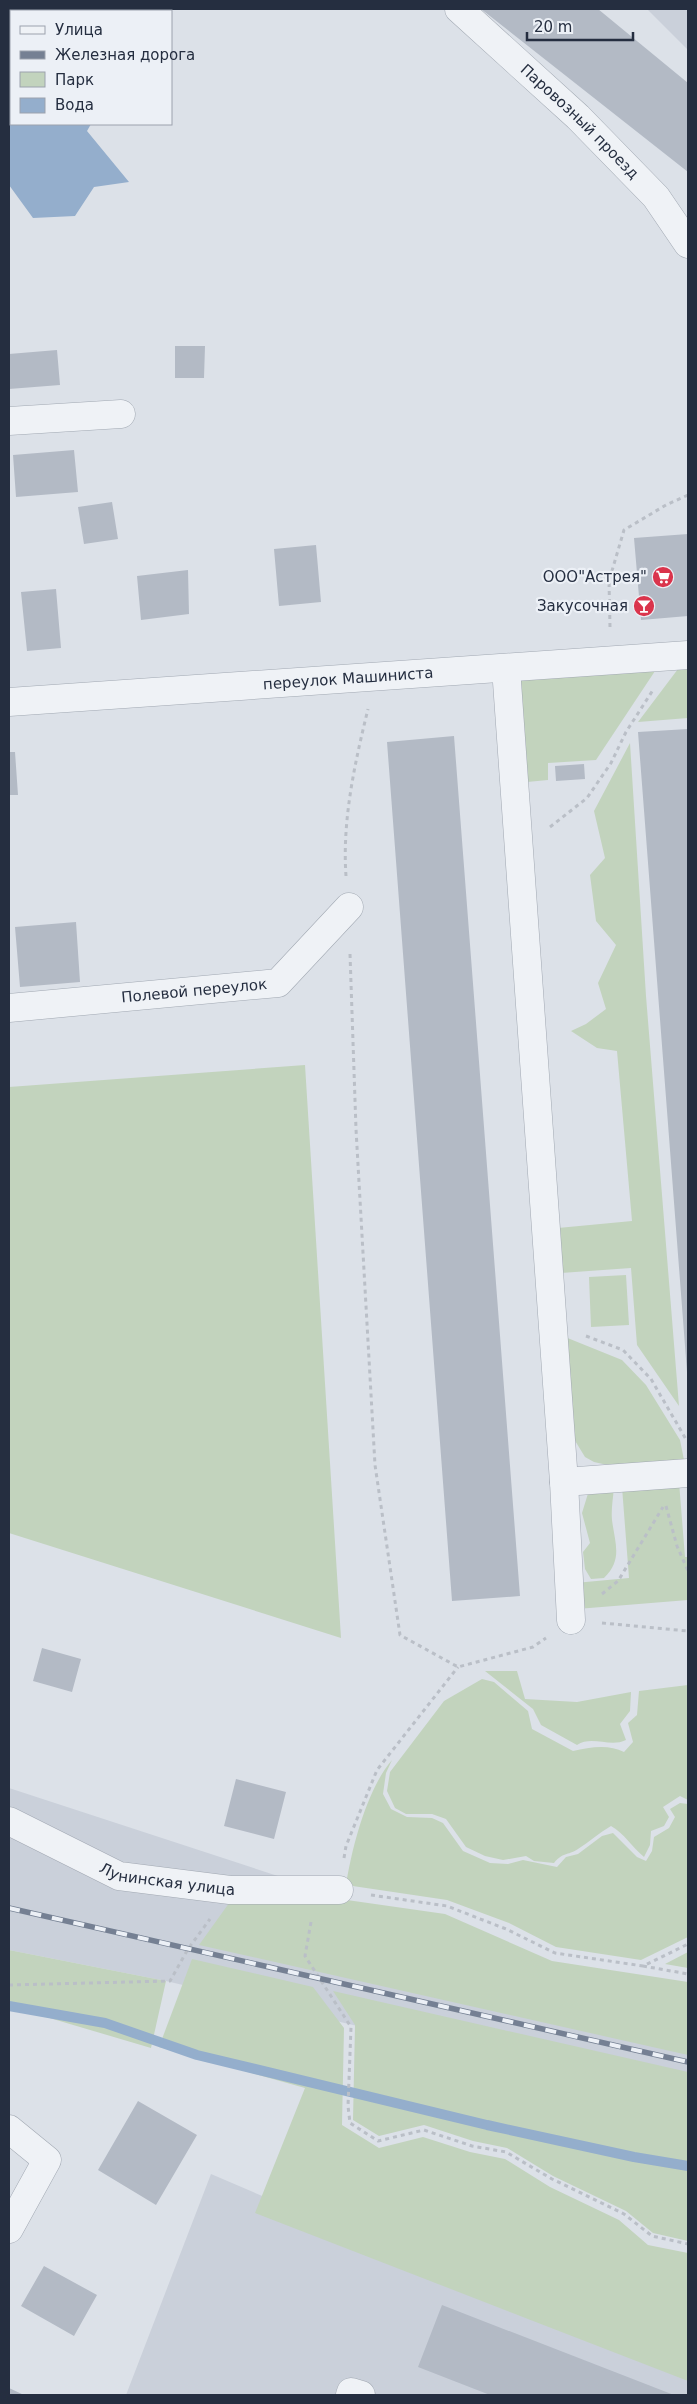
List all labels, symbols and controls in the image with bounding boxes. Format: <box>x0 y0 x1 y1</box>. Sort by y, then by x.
legend <box>10 10 172 125</box>
scale bar <box>527 10 633 42</box>
text: 20 m <box>534 18 572 36</box>
text: Улица <box>55 21 103 39</box>
text: Железная дорога <box>55 46 195 64</box>
street label: Паровозный проезд <box>517 60 642 183</box>
text: Парк <box>55 71 94 89</box>
text: Вода <box>55 96 94 114</box>
supermarket icon: ООО"Астрея" <box>651 565 675 589</box>
place label: ООО"Астрея" <box>543 568 647 586</box>
bar icon: Закусочная <box>632 594 656 618</box>
place label: Закусочная <box>537 597 628 615</box>
street label: переулок Машиниста <box>262 664 434 693</box>
street label: Полевой переулок <box>120 975 268 1007</box>
street label: Лунинская улица <box>96 1859 235 1899</box>

